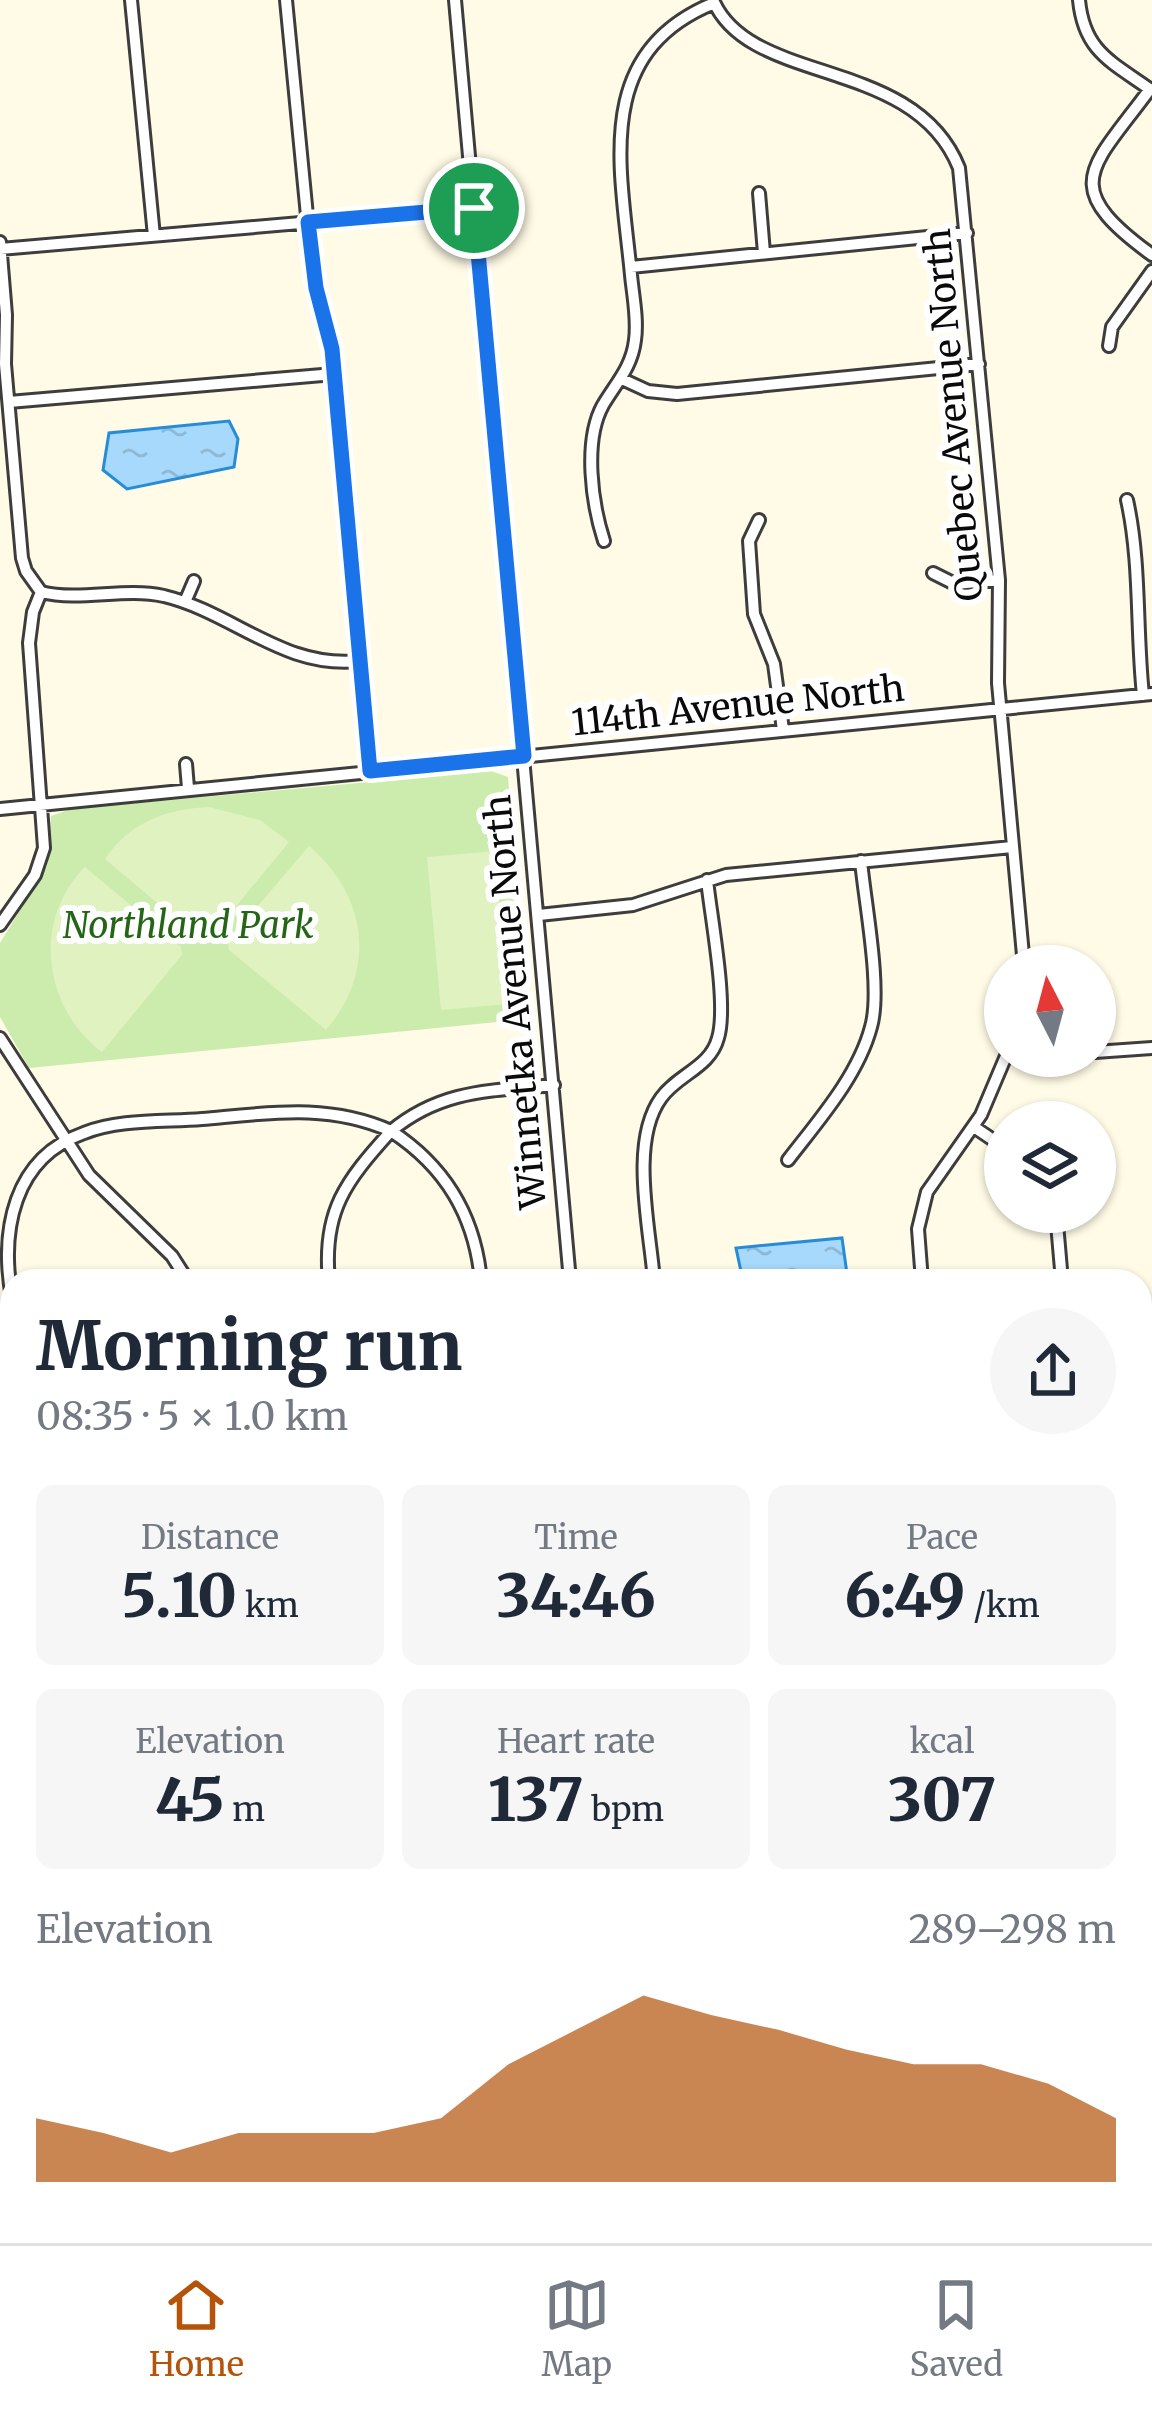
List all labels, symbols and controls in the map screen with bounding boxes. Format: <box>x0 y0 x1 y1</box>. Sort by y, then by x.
pin <box>423 157 525 259</box>
icon: arrive <box>441 175 507 241</box>
street label: Quebec Avenue North <box>915 227 992 603</box>
street label: 114th Avenue North <box>569 666 907 745</box>
street label: Winnetka Avenue North <box>475 793 556 1212</box>
park label: Northland Park <box>62 903 314 948</box>
north arrow <box>984 945 1116 1077</box>
map controls <box>984 945 1116 1233</box>
button: layers <box>984 1101 1116 1233</box>
text: Morning run <box>36 1305 462 1388</box>
button: share <box>990 1308 1116 1434</box>
text: 08:35 · 5 × 1.0 km <box>36 1392 348 1441</box>
text: Distance <box>141 1517 279 1558</box>
text: Time <box>534 1517 618 1558</box>
text: Pace <box>906 1517 978 1558</box>
text: 5.10 <box>121 1558 237 1633</box>
text: 34:46 <box>496 1558 656 1633</box>
text: 6:49 <box>844 1558 966 1633</box>
text: km <box>237 1585 299 1626</box>
text: /km <box>966 1585 1040 1626</box>
text: Elevation <box>135 1721 285 1762</box>
text: Heart rate <box>497 1721 655 1762</box>
text: kcal <box>910 1721 974 1762</box>
text: 45 <box>155 1762 225 1837</box>
text: 137 <box>488 1762 583 1837</box>
text: 307 <box>888 1762 996 1837</box>
text: m <box>225 1789 265 1830</box>
text: bpm <box>583 1789 664 1830</box>
text: Elevation <box>36 1905 213 1954</box>
text: 289–298 m <box>908 1905 1116 1954</box>
tab: Home <box>149 2272 244 2385</box>
tab: Map <box>542 2272 612 2385</box>
tab: Saved <box>910 2272 1003 2385</box>

